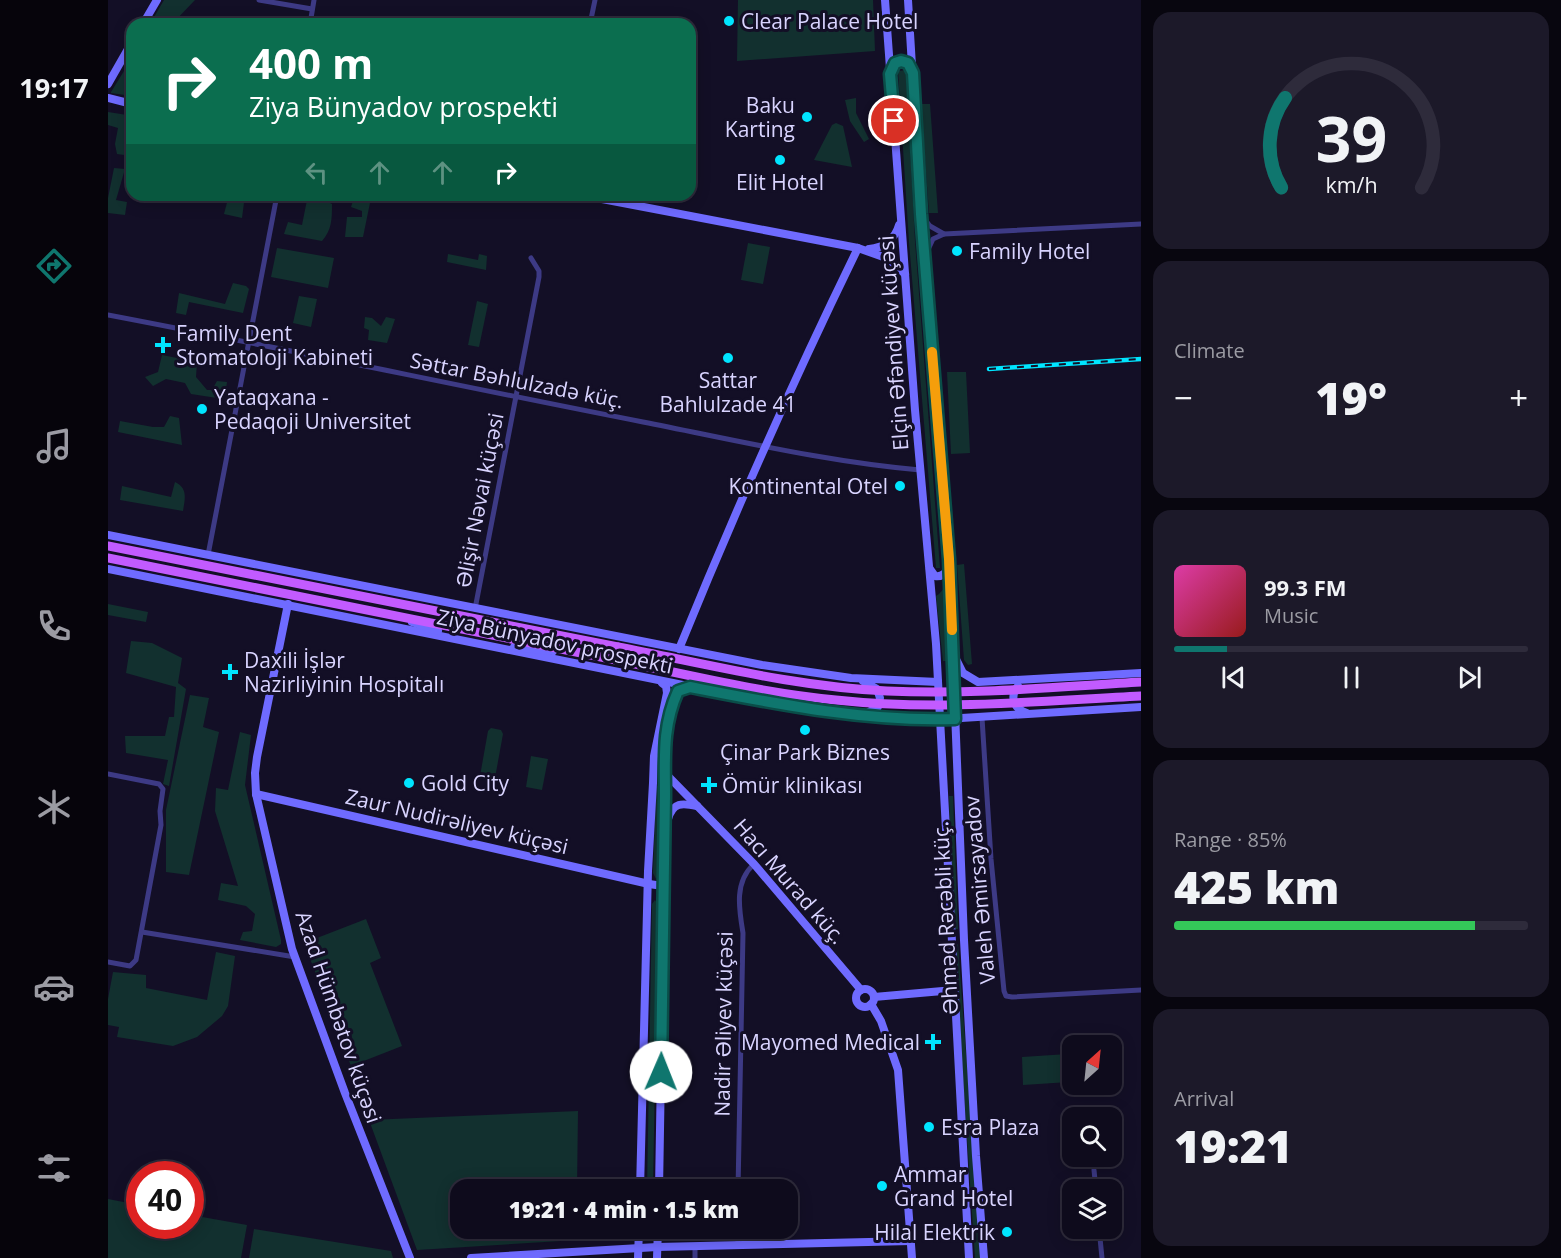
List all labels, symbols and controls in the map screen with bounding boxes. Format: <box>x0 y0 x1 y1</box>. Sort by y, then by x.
place label: Clear Palace Hotel <box>741 7 918 35</box>
marker: Clear Palace Hotel <box>722 14 736 28</box>
text: 400 m <box>249 34 373 91</box>
icon: right <box>150 42 228 120</box>
text: 19:17 <box>19 69 89 106</box>
text: Ziya Bünyadov prospekti <box>249 88 558 125</box>
place label: Baku Karting <box>725 91 795 143</box>
pin <box>868 95 919 146</box>
text: 39 <box>1315 95 1387 180</box>
icon: arrive <box>877 104 910 137</box>
marker: Baku Karting <box>800 110 814 124</box>
marker: Elit Hotel <box>773 153 787 167</box>
icon: left <box>300 156 333 189</box>
icon: ahead <box>363 156 396 189</box>
icon: ahead <box>426 156 459 189</box>
icon: right <box>489 156 522 189</box>
place label: Elit Hotel <box>736 168 824 196</box>
text: km/h <box>1325 170 1377 199</box>
street label: Elçin Əfəndiyev küçəsi <box>872 234 914 452</box>
place label: Family Hotel <box>969 237 1090 265</box>
marker: Family Hotel <box>950 244 964 258</box>
icon: directions <box>33 245 75 287</box>
place label: Family Dent Stomatoloji Kabineti <box>176 319 373 371</box>
marker: Family Dent Stomatoloji Kabineti <box>154 336 172 354</box>
text: Climate <box>1174 337 1245 364</box>
street label: Səttar Bəhlulzadə küç. <box>408 346 626 414</box>
marker: Sattar Bahlulzade 41 <box>721 351 735 365</box>
place label: Sattar Bahlulzade 41 <box>659 366 797 418</box>
text: 19° <box>1315 367 1387 428</box>
text: − <box>1174 375 1193 420</box>
text: + <box>1509 375 1528 420</box>
place label: Yataqxana - Pedaqoji Universitet <box>214 383 411 435</box>
marker: Yataqxana - Pedaqoji Universitet <box>195 402 209 416</box>
street label: Əlişir Nəvai küçəsi <box>448 410 510 590</box>
icon: music <box>33 425 75 467</box>
place label: Kontinental Otel <box>728 472 888 500</box>
marker: Kontinental Otel <box>893 479 907 493</box>
text: 99.3 FM <box>1264 572 1347 602</box>
street label: Ziya Bünyadov prospekti <box>434 602 676 680</box>
text: Music <box>1264 602 1318 629</box>
icon: phone <box>33 605 75 647</box>
place label: Daxili İşlər Nazirliyinin Hospitalı <box>244 646 444 698</box>
icon: previous <box>1217 661 1250 694</box>
icon: pause <box>1335 661 1368 694</box>
icon: next <box>1453 661 1486 694</box>
marker: Daxili İşlər Nazirliyinin Hospitalı <box>221 663 239 681</box>
marker: Çinar Park Biznes <box>798 723 812 737</box>
place label: Çinar Park Biznes <box>720 738 890 766</box>
place label: Gold City <box>421 769 510 797</box>
place label: Ömür klinikası <box>722 771 863 799</box>
marker: Gold City <box>402 776 416 790</box>
marker: Ömür klinikası <box>700 776 718 794</box>
street label: Zaur Nudirəliyev küçəsi <box>343 782 571 860</box>
icon: climate <box>33 786 75 828</box>
street label: Valeh Əmirsayadov <box>957 794 1001 985</box>
street label: Hacı Murad küç. <box>728 812 852 950</box>
street label: Əhməd Rəcəbli küç. <box>926 821 964 1015</box>
text: Range · 85% <box>1174 826 1287 853</box>
text: 425 km <box>1174 856 1339 917</box>
street label: Azad Hümbətov küçəsi <box>290 907 388 1127</box>
street label: Nadir Əliyev küçəsi <box>707 931 739 1117</box>
icon: car <box>33 966 75 1008</box>
place label: Mayomed Medical <box>741 1028 920 1056</box>
marker: Mayomed Medical <box>924 1033 942 1051</box>
north arrow <box>1062 1035 1122 1095</box>
map controls <box>1062 1035 1122 1239</box>
position arrow <box>629 1040 693 1104</box>
text: Arrival <box>1174 1085 1234 1112</box>
button: search <box>1062 1107 1122 1167</box>
place label: Esra Plaza <box>941 1113 1040 1141</box>
text: 19:21 <box>1174 1115 1292 1176</box>
marker: Esra Plaza <box>922 1120 936 1134</box>
icon: filters <box>33 1147 75 1189</box>
place label: Ammar Grand Hotel <box>894 1160 1013 1212</box>
speed limit sign: 40 <box>126 1161 204 1239</box>
marker: Ammar Grand Hotel <box>875 1179 889 1193</box>
button: layers <box>1062 1179 1122 1239</box>
text: 19:21 · 4 min · 1.5 km <box>509 1194 739 1224</box>
place label: Hilal Elektrik <box>874 1218 995 1246</box>
marker: Hilal Elektrik <box>1000 1225 1014 1239</box>

